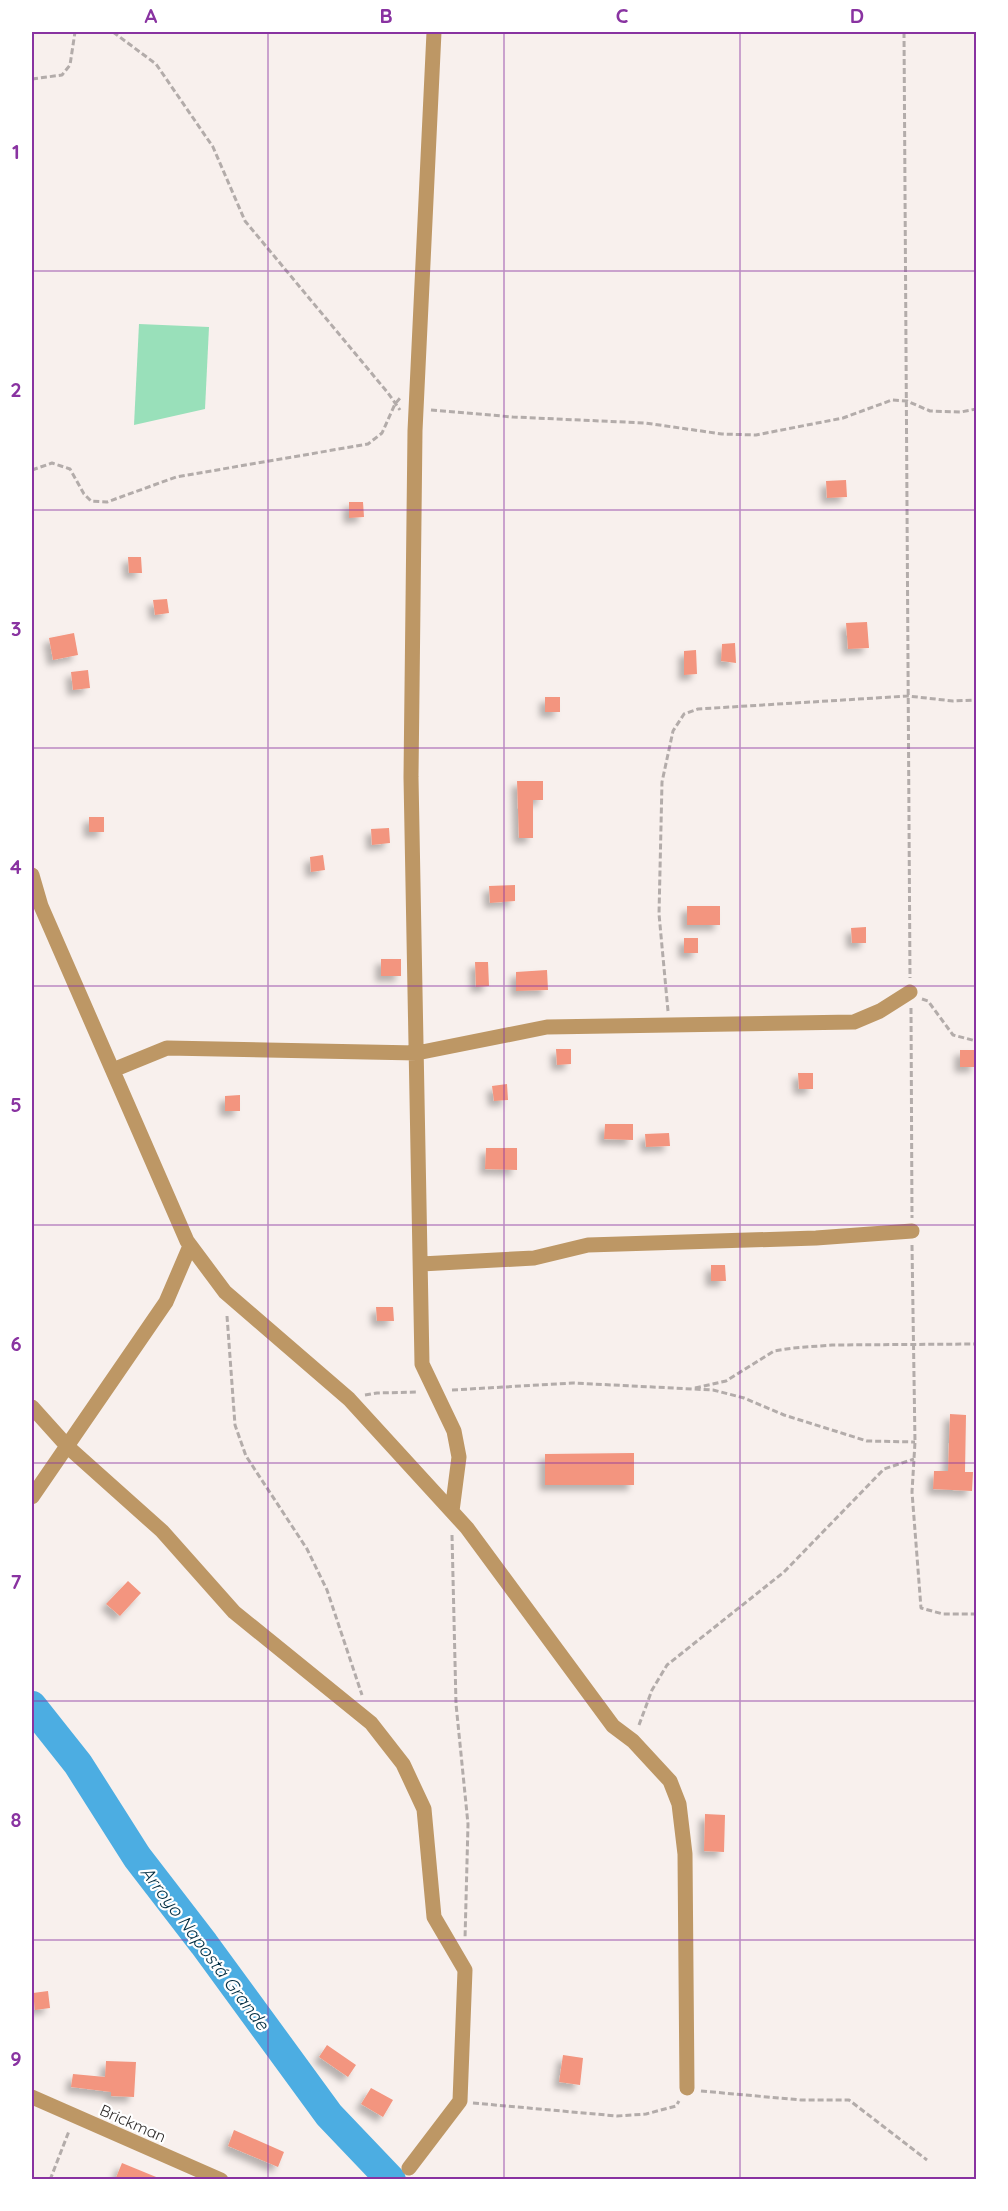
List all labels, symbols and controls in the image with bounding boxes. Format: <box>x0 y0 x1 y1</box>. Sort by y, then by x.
text: A <box>145 3 158 28</box>
text: B <box>379 3 393 28</box>
text: C <box>616 3 629 28</box>
text: D <box>850 3 864 28</box>
text: 1 <box>12 139 20 164</box>
text: 2 <box>10 377 22 402</box>
text: 3 <box>11 616 21 641</box>
text: 4 <box>10 854 22 879</box>
text: 5 <box>10 1092 22 1117</box>
text: 6 <box>10 1331 22 1356</box>
text: 7 <box>11 1569 22 1594</box>
text: 8 <box>11 1807 22 1832</box>
water label: Arroyo Napostá Grande <box>136 1861 275 2035</box>
text: 9 <box>10 2046 22 2071</box>
street label: Brickman <box>97 2100 169 2146</box>

